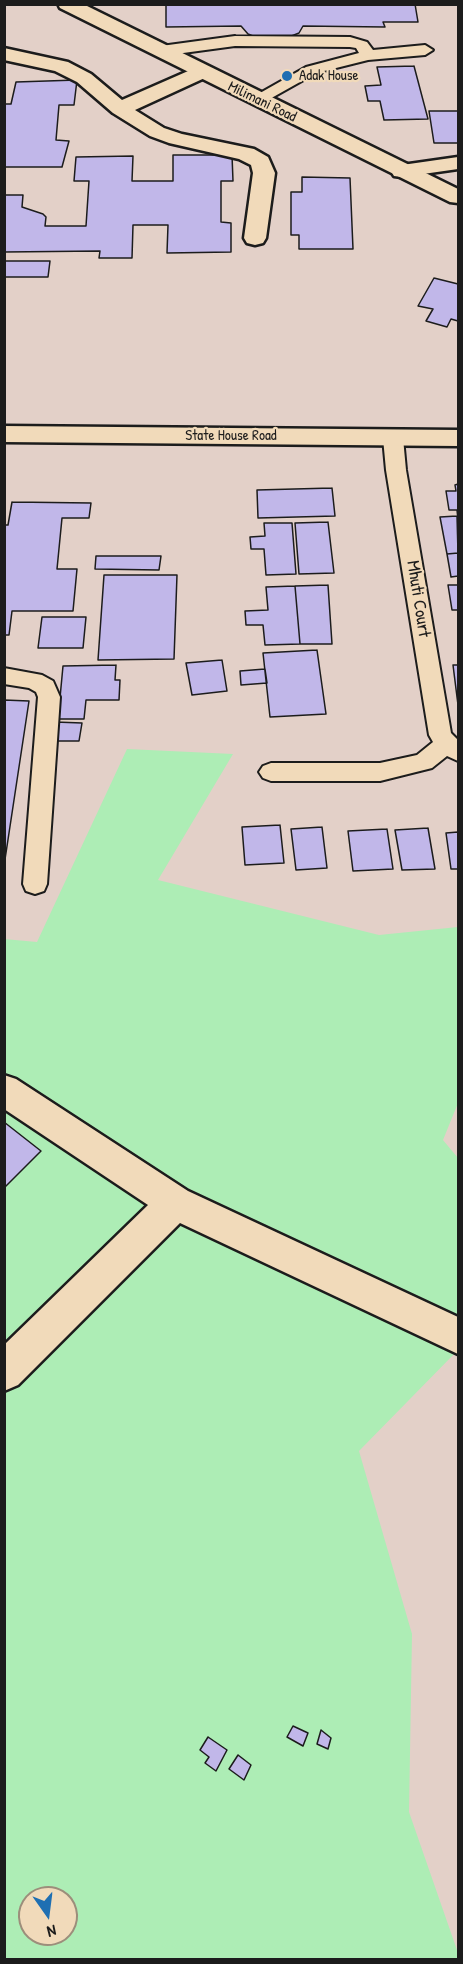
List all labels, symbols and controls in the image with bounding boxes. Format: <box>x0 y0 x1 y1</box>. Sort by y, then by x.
place label: Adak House <box>299 67 359 85</box>
marker: Adak House <box>280 69 294 83</box>
street label: Milimani Road <box>225 78 299 126</box>
street label: State House Road <box>185 427 277 445</box>
street label: Mhuti Court <box>401 559 435 639</box>
north arrow <box>18 1886 78 1946</box>
text: N <box>45 1920 59 1943</box>

